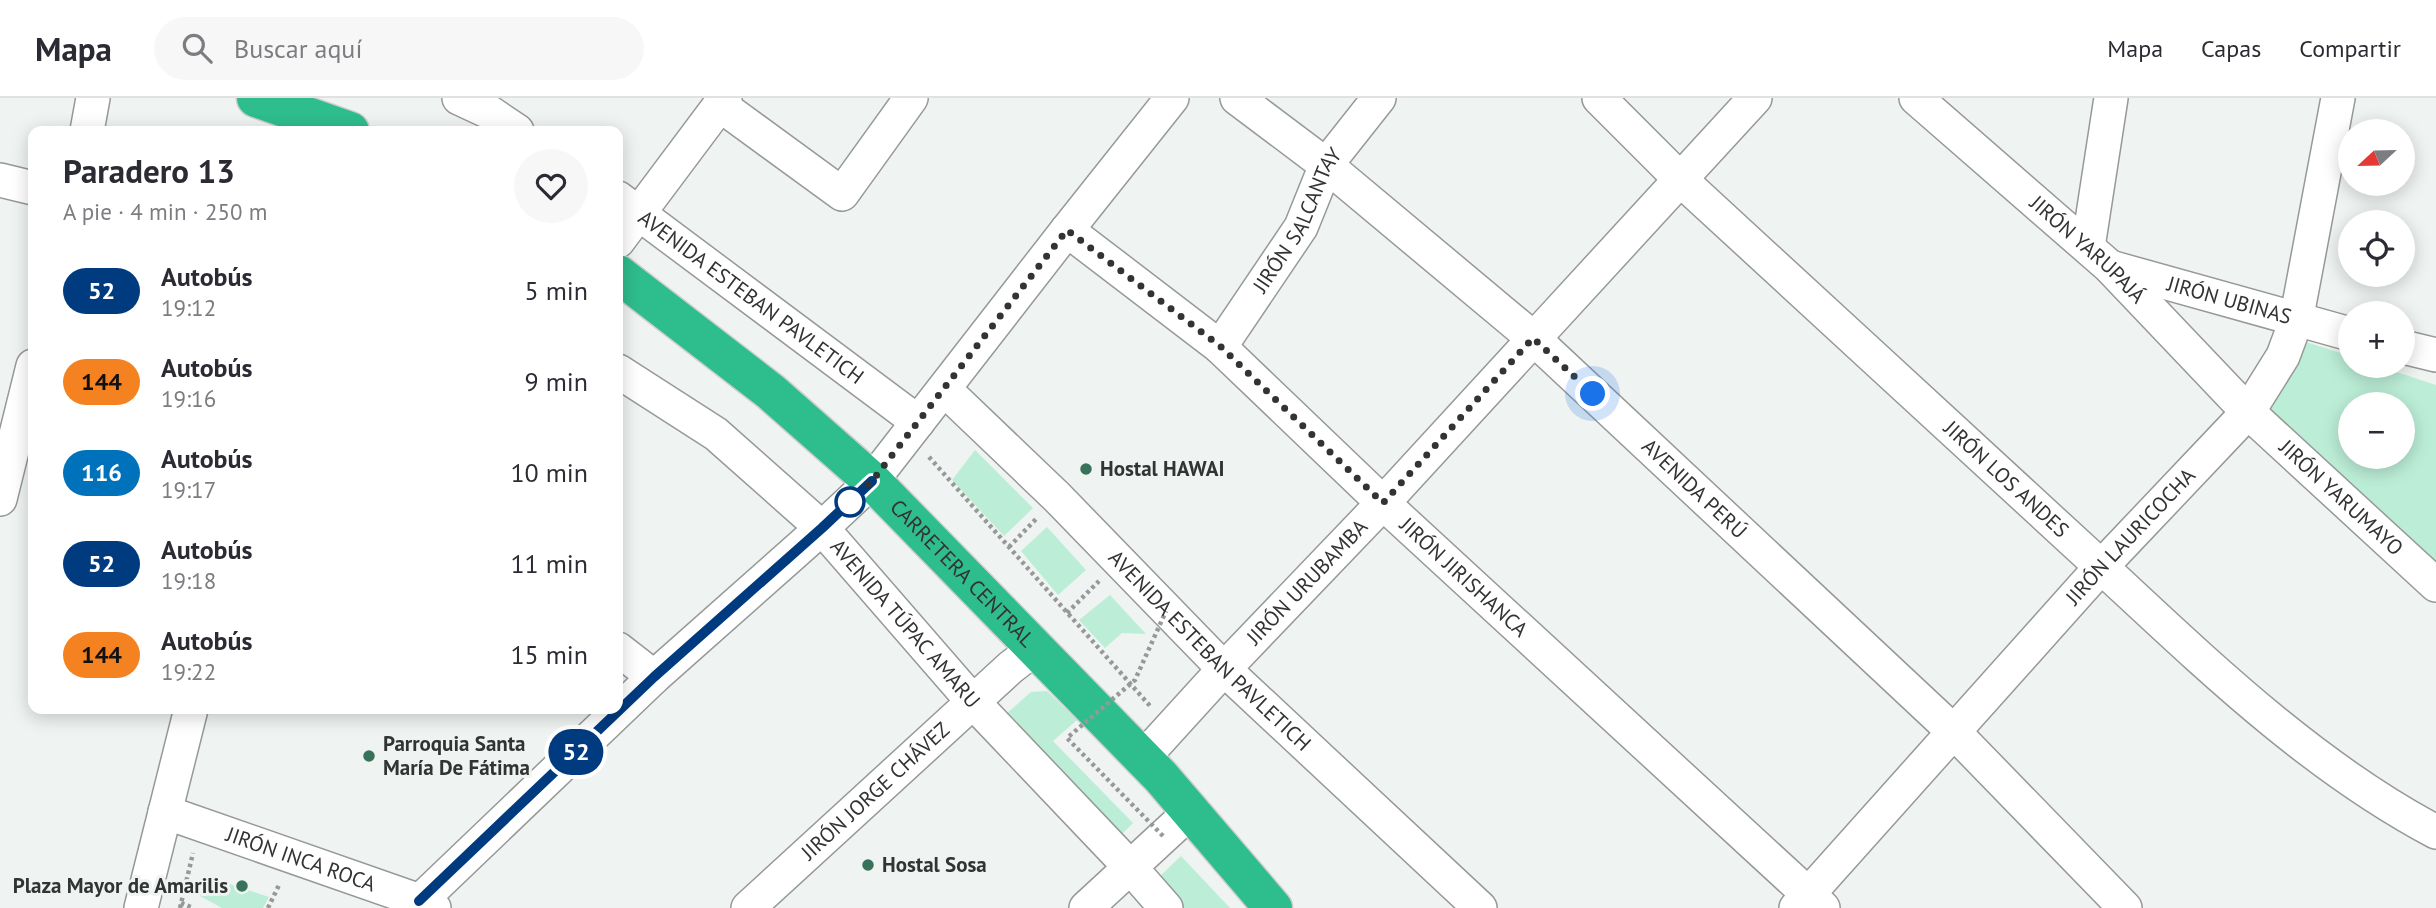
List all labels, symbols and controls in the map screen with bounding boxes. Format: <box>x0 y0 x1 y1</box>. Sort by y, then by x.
search box <box>154 17 644 80</box>
text: Mapa <box>35 27 112 70</box>
icon: search <box>178 29 216 67</box>
text: Buscar aquí <box>234 32 362 65</box>
text: Mapa <box>2107 33 2163 64</box>
text: Capas <box>2201 33 2261 64</box>
text: Compartir <box>2299 33 2401 64</box>
north arrow <box>2338 119 2415 196</box>
map controls <box>2338 119 2415 469</box>
street label: JIRÓN SALCANTAY <box>1246 142 1348 299</box>
text: Paradero 13 <box>63 149 235 192</box>
button: heart <box>514 149 588 223</box>
street label: JIRÓN YARUPAJÁ <box>2024 189 2152 309</box>
text: A pie · 4 min · 250 m <box>63 197 267 226</box>
street label: AVENIDA ESTEBAN PAVLETICH <box>633 204 869 390</box>
button: locate <box>2338 210 2415 287</box>
text: Autobús <box>161 260 253 293</box>
street label: JIRÓN UBINAS <box>2164 269 2295 330</box>
text: 5 min <box>525 274 588 307</box>
text: 52 <box>88 275 115 306</box>
text: 19:12 <box>161 293 216 322</box>
button: + <box>2338 301 2415 378</box>
text: Autobús <box>161 351 253 384</box>
text: 9 min <box>525 365 588 398</box>
text: 144 <box>81 366 122 397</box>
your location <box>1575 376 1610 411</box>
text: 19:16 <box>161 384 216 413</box>
button: − <box>2338 392 2415 469</box>
street label: JIRÓN LOS ANDES <box>1938 414 2075 543</box>
street label: AVENIDA PERÚ <box>1636 433 1753 544</box>
street label: JIRÓN YARUMAYO <box>2273 433 2409 561</box>
text: Autobús <box>161 442 253 475</box>
place label: Hostal HAWAI <box>1100 455 1224 482</box>
text: 10 min <box>510 456 588 489</box>
text: 116 <box>81 457 122 488</box>
marker: Hostal HAWAI <box>1078 461 1094 477</box>
street label: JIRÓN LAURICOCHA <box>2059 462 2201 611</box>
text: 19:17 <box>161 475 216 504</box>
unlabelled marker <box>835 487 865 517</box>
street label: CARRETERA CENTRAL <box>884 493 1041 653</box>
street label: JIRÓN JIRISHANCA <box>1394 511 1534 643</box>
street label: JIRÓN URUBAMBA <box>1240 513 1374 651</box>
text: Autobús <box>161 533 253 566</box>
street label: AVENIDA TÚPAC AMARU <box>825 533 986 714</box>
street label: AVENIDA ESTEBAN PAVLETICH <box>1103 544 1317 756</box>
text: 11 min <box>510 547 588 580</box>
text: 52 <box>88 548 115 579</box>
text: 19:18 <box>161 566 216 595</box>
text: Autobús <box>161 624 253 657</box>
text: 15 min <box>510 638 588 671</box>
text: 144 <box>81 639 122 670</box>
text: 19:22 <box>161 657 216 686</box>
street label: JIRÓN JORGE CHÁVEZ <box>795 716 955 866</box>
line badge: 52 <box>544 729 608 775</box>
place label: Parroquia Santa María De Fátima <box>383 730 530 781</box>
text: 52 <box>562 736 590 767</box>
marker: Parroquia Santa María De Fátima <box>361 748 377 764</box>
street label: JIRÓN INCA ROCA <box>222 820 380 898</box>
place label: Hostal Sosa <box>882 851 987 878</box>
marker: Hostal Sosa <box>860 857 876 873</box>
place label: Plaza Mayor de Amarilis <box>13 872 228 899</box>
marker: Plaza Mayor de Amarilis <box>234 878 250 894</box>

